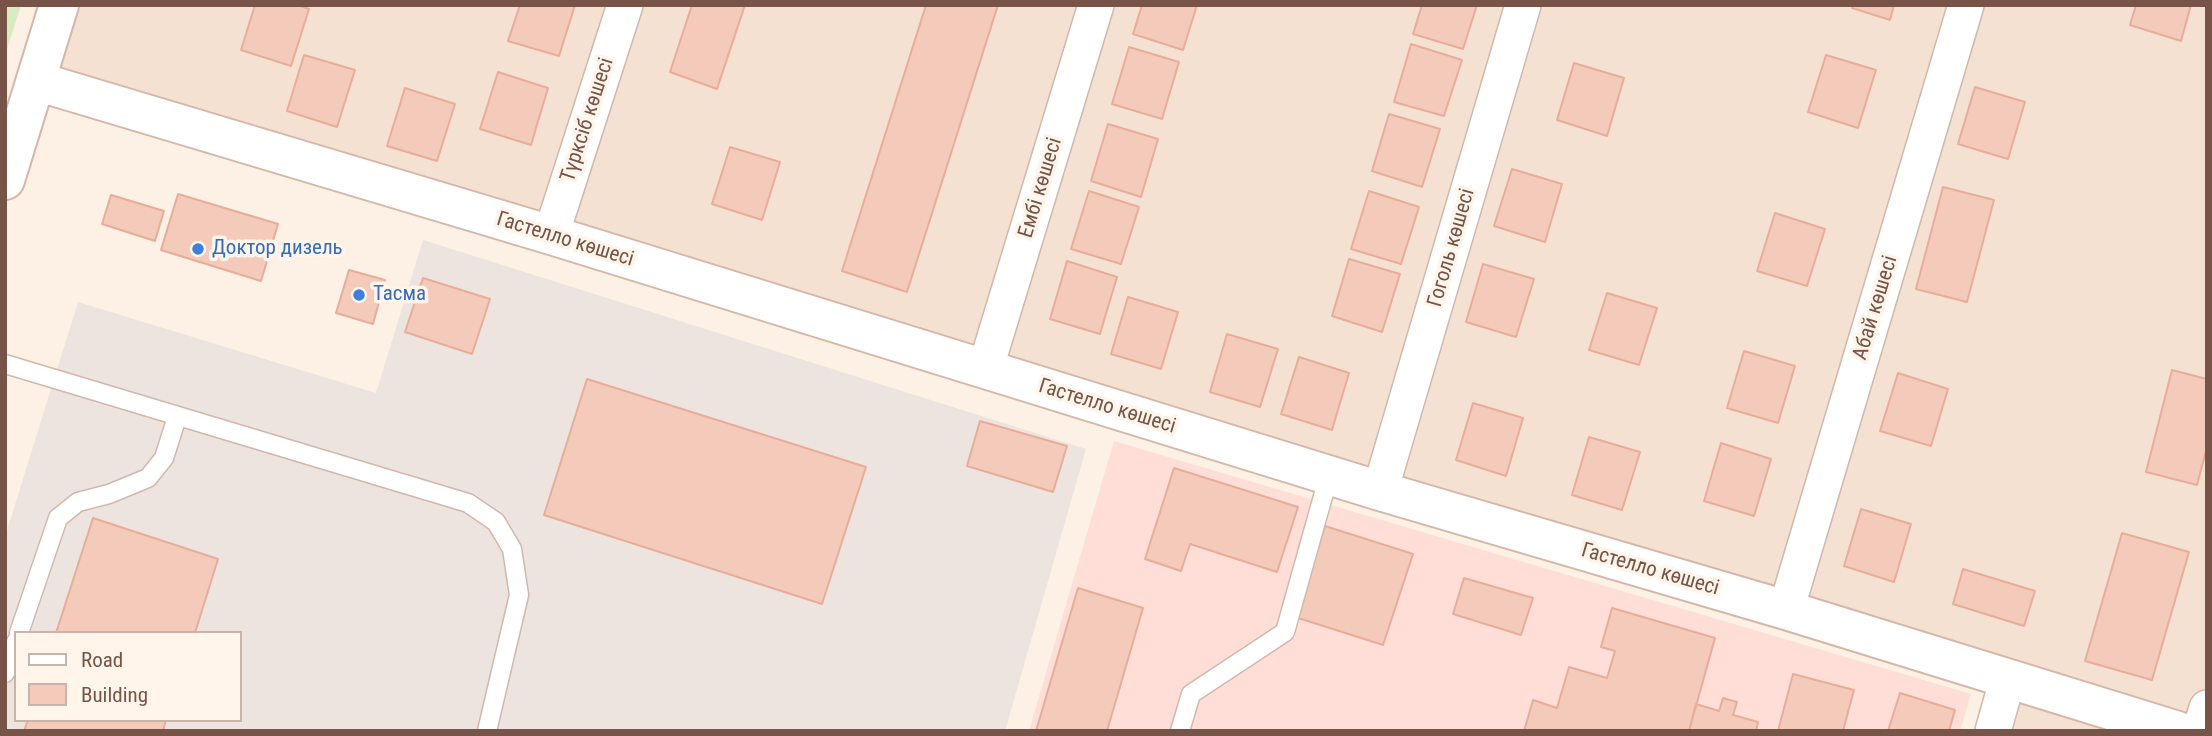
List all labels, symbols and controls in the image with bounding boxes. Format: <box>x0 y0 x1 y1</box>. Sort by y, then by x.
street label: Түрксіб көшесі <box>556 55 620 185</box>
street label: Ембі көшесі <box>1014 135 1068 241</box>
street label: Гоголь көшесі <box>1423 186 1481 310</box>
street label: Гастелло көшесі <box>493 207 637 273</box>
place label: Доктор дизель <box>212 236 343 262</box>
marker: Доктор дизель <box>190 241 206 257</box>
street label: Абай көшесі <box>1848 253 1904 363</box>
place label: Тасма <box>373 282 426 308</box>
marker: Тасма <box>351 287 367 303</box>
street label: Гастелло көшесі <box>1035 374 1179 440</box>
street label: Гастелло көшесі <box>1578 538 1722 602</box>
legend <box>14 631 242 722</box>
text: Road <box>81 648 123 672</box>
text: Building <box>81 683 148 707</box>

